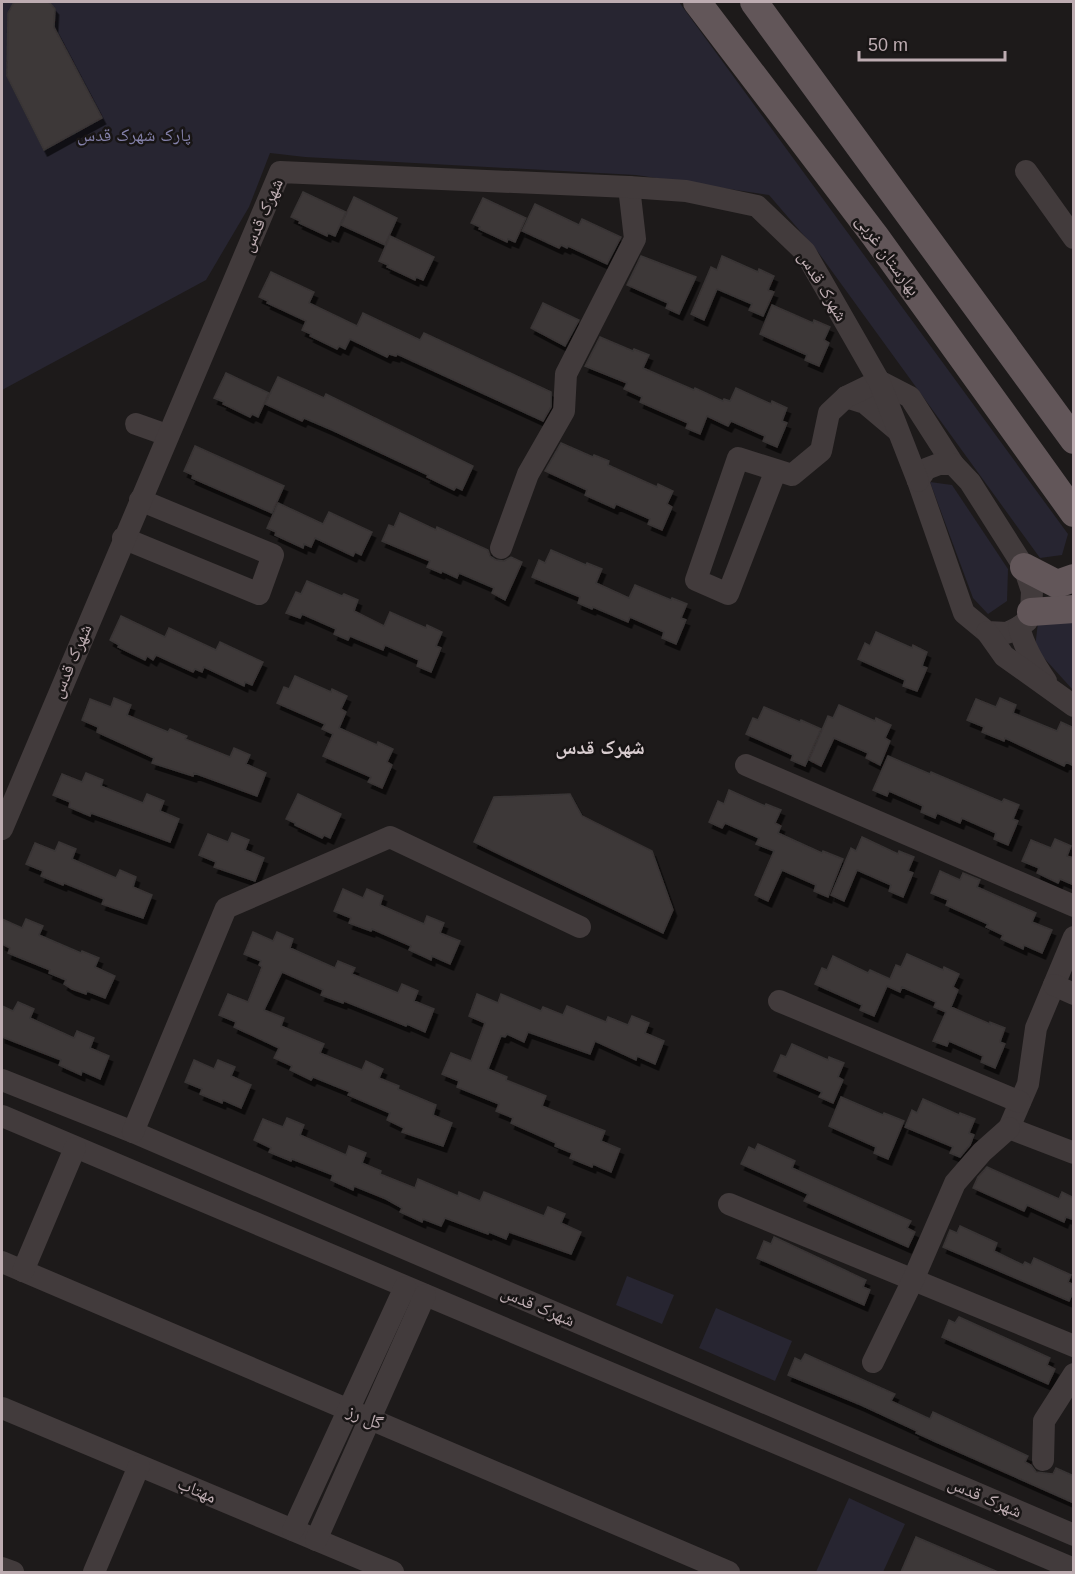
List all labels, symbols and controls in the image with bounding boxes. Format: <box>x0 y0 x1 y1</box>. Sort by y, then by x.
scale bar <box>859 24 1004 62</box>
text: 50 m <box>868 35 908 55</box>
park label: پارک شهرک قدس <box>77 125 191 146</box>
street label: شهرک قدس <box>237 175 288 255</box>
street label: بهارستان غربی <box>851 211 924 300</box>
street label: شهرک قدس <box>793 247 852 325</box>
street label: شهرک قدس <box>46 621 96 701</box>
district label: شهرک قدس <box>555 736 645 759</box>
street label: شهرک قدس <box>498 1281 578 1331</box>
street label: گل رز <box>343 1400 386 1435</box>
street label: شهرک قدس <box>945 1472 1025 1522</box>
street label: مهتاب <box>174 1473 219 1508</box>

